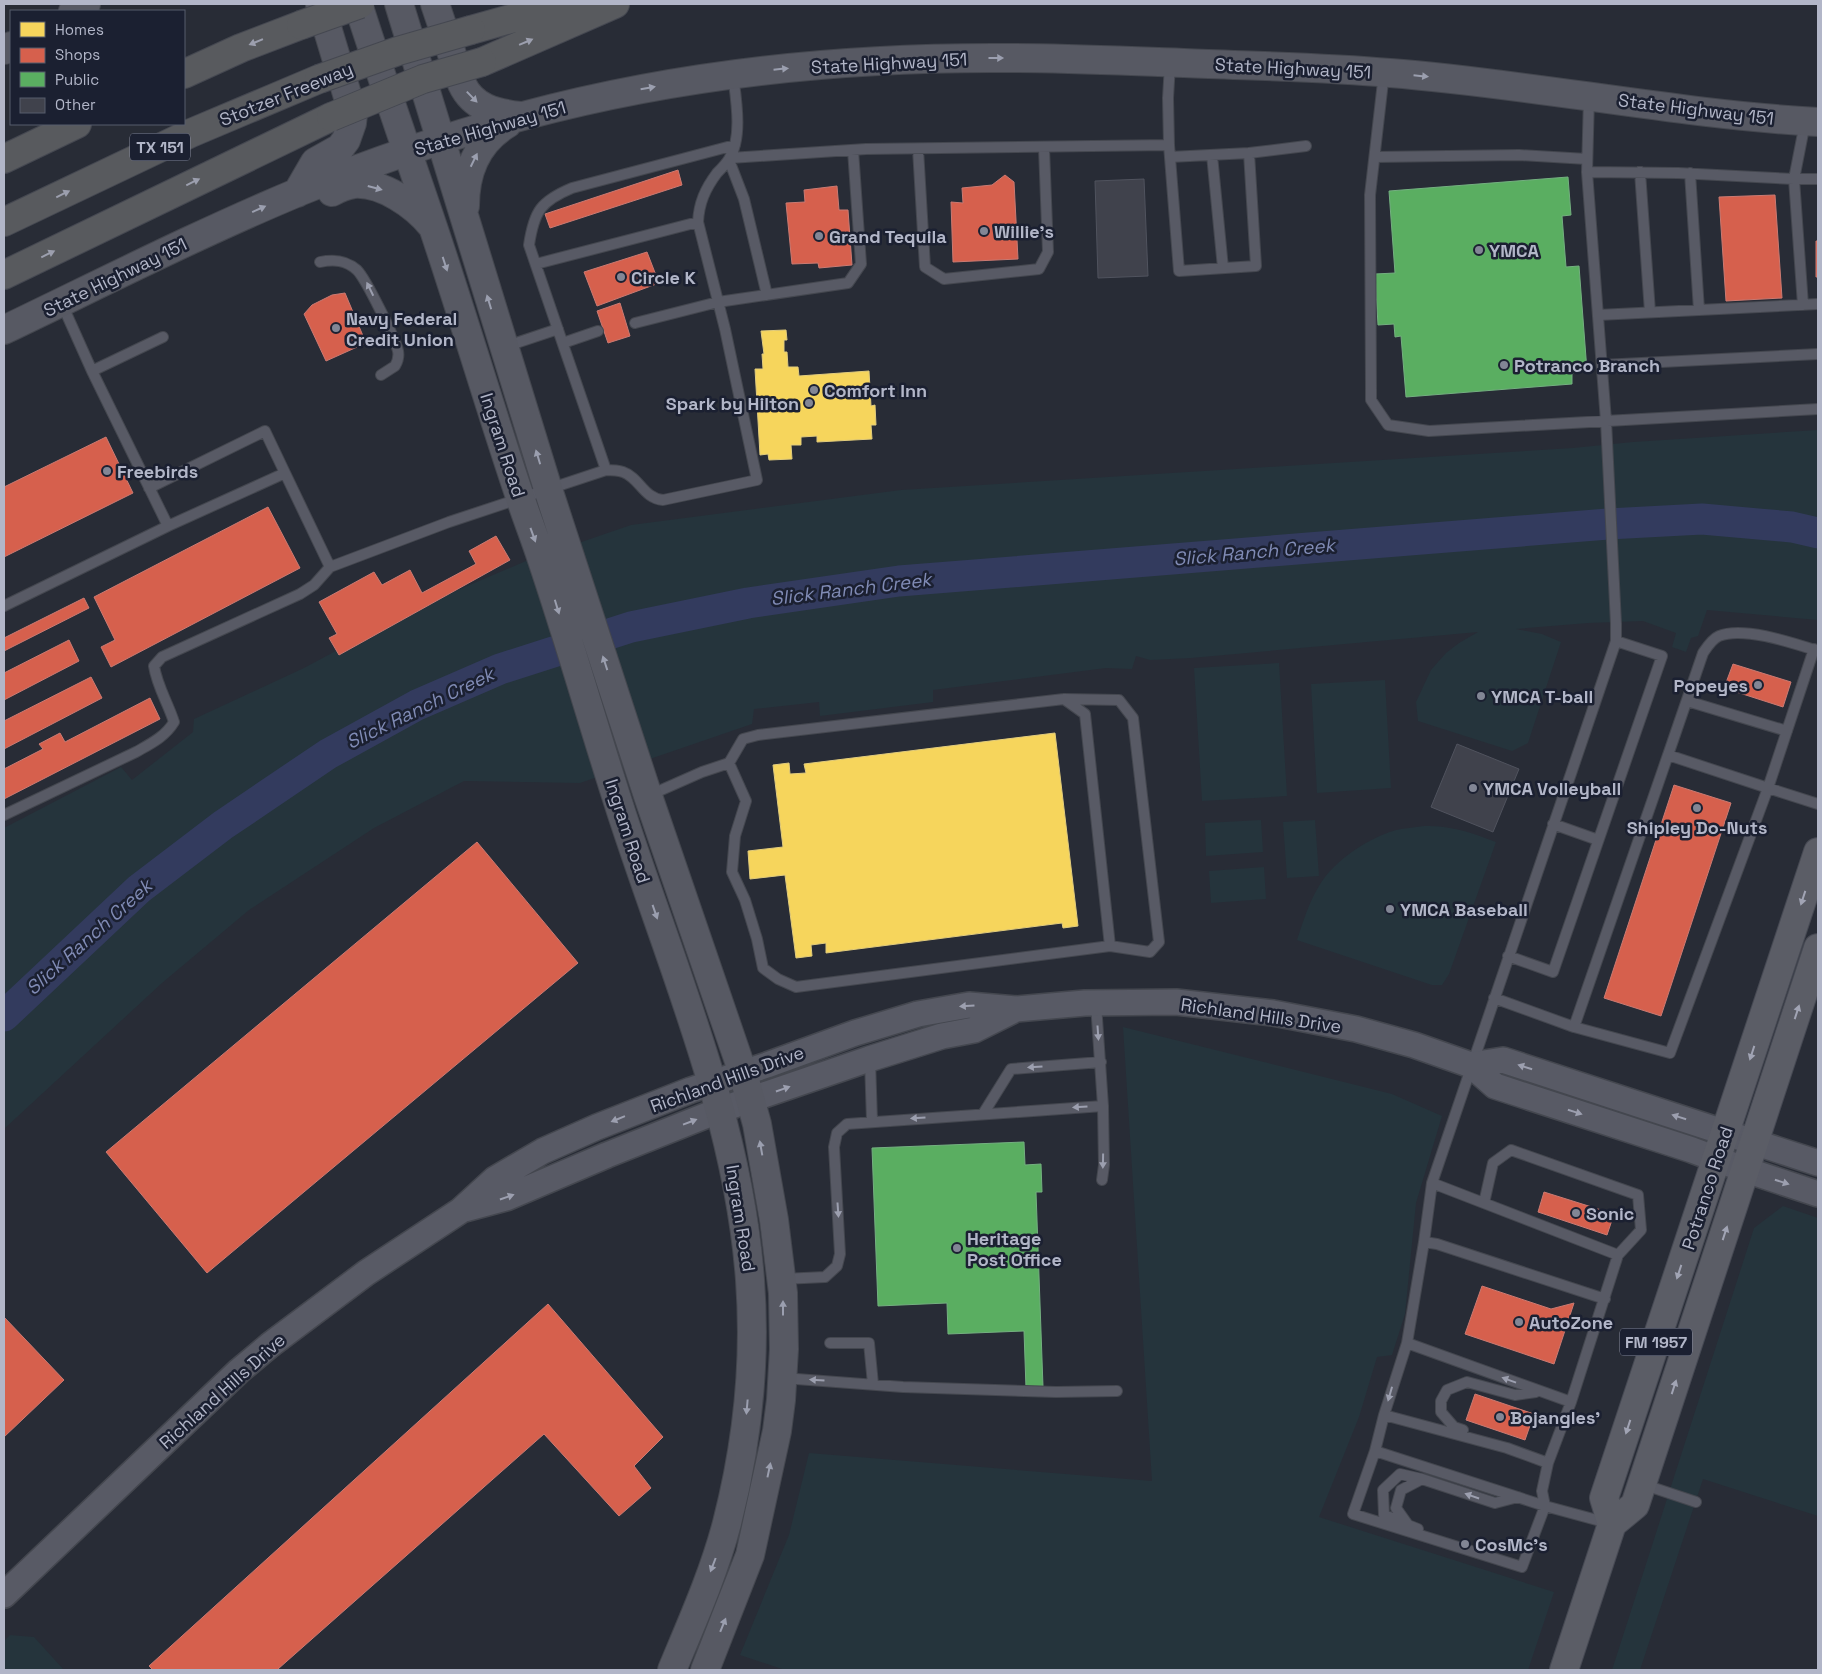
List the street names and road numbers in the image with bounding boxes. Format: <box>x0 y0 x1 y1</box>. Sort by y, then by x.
street label: State Highway 151 <box>810 47 968 79</box>
street label: State Highway 151 <box>1214 52 1372 84</box>
street label: Stotzer Freeway <box>216 57 356 131</box>
street label: State Highway 151 <box>1617 88 1775 130</box>
street label: State Highway 151 <box>412 95 568 161</box>
road number: TX 151 <box>130 134 190 160</box>
street label: State Highway 151 <box>40 232 190 322</box>
street label: Ingram Road <box>475 390 531 500</box>
street label: Ingram Road <box>600 776 656 886</box>
street label: Richland Hills Drive <box>1179 992 1343 1038</box>
street label: Richland Hills Drive <box>647 1041 807 1117</box>
street label: Potranco Road <box>1676 1124 1738 1252</box>
street label: Ingram Road <box>721 1163 761 1273</box>
street label: Richland Hills Drive <box>154 1328 290 1454</box>
road number: FM 1957 <box>1620 1328 1692 1355</box>

